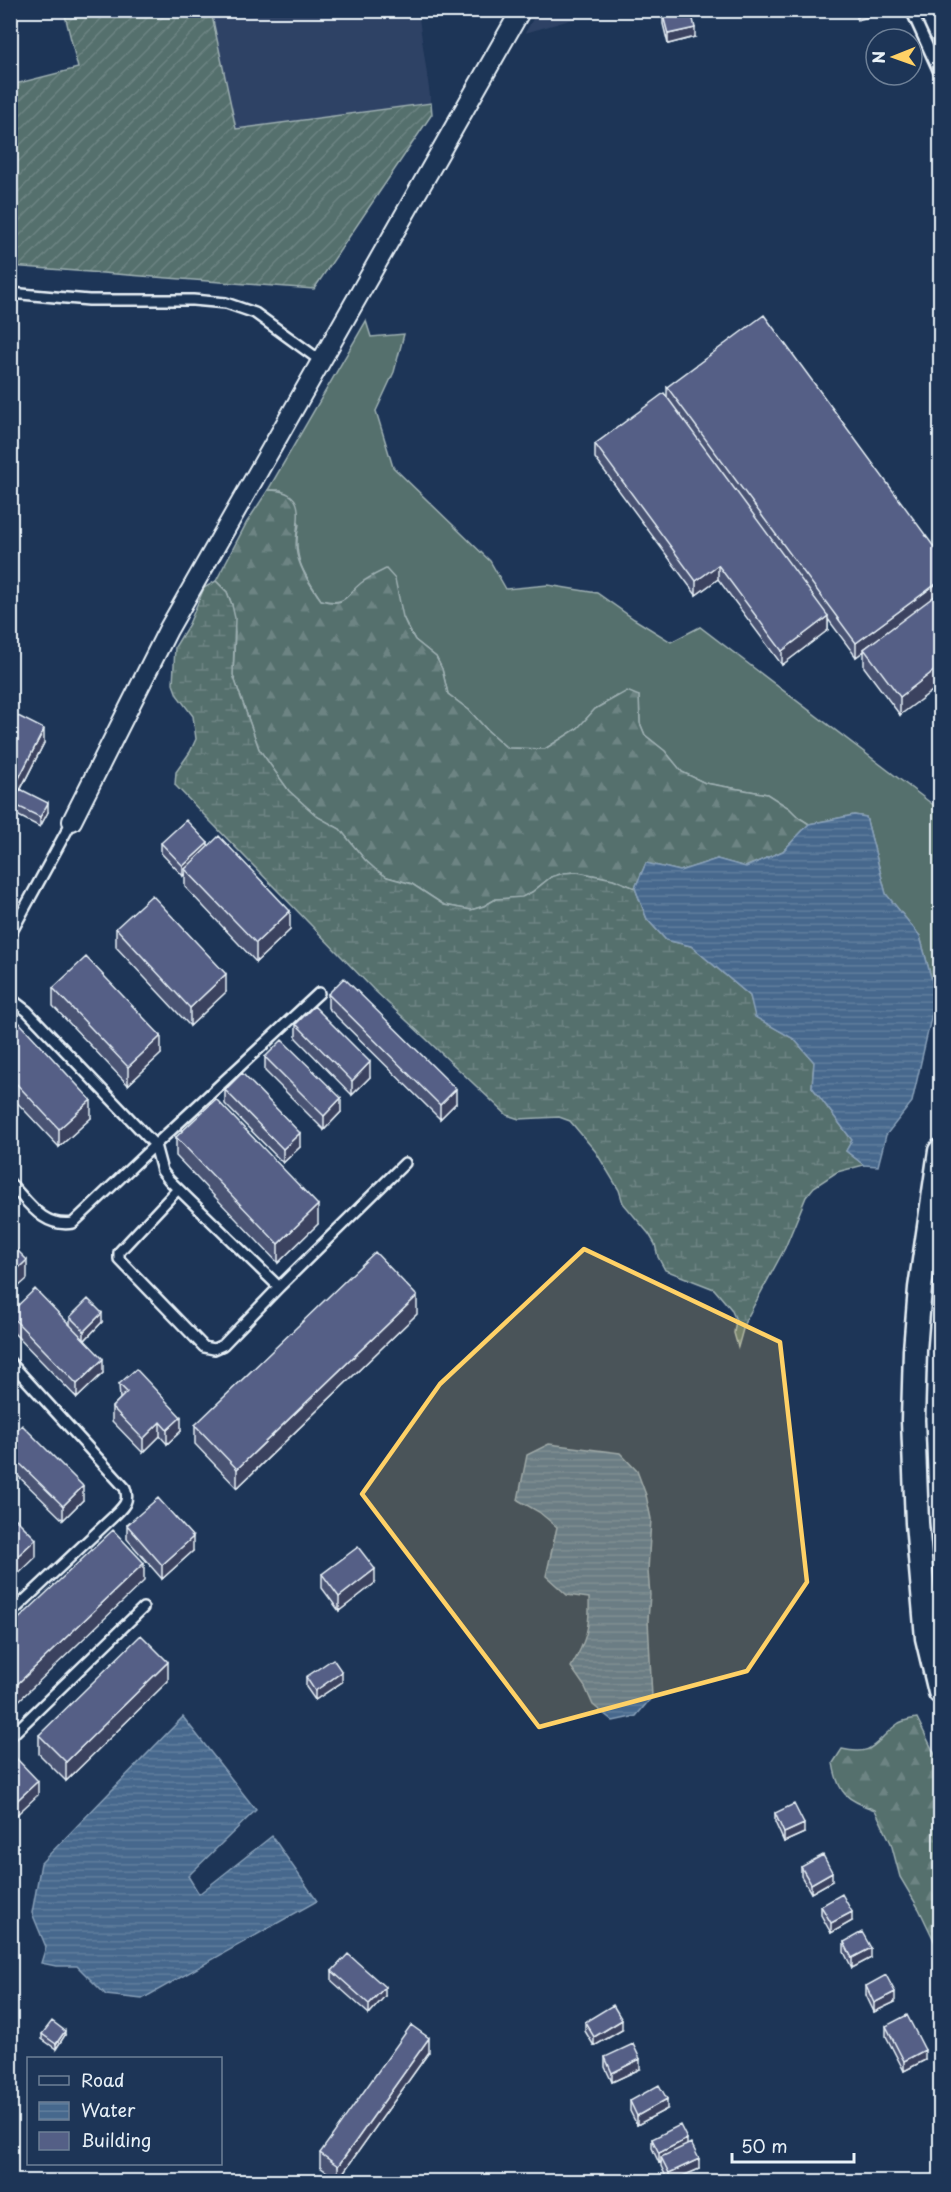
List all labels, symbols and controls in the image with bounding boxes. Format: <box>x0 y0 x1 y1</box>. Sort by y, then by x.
north arrow <box>864 27 924 87</box>
text: N <box>866 51 890 64</box>
legend <box>27 2057 222 2165</box>
text: Road <box>81 2066 125 2093</box>
text: Water <box>81 2096 136 2123</box>
text: Building <box>81 2126 151 2153</box>
scale bar <box>732 2126 854 2164</box>
text: 50 m <box>741 2132 788 2159</box>

